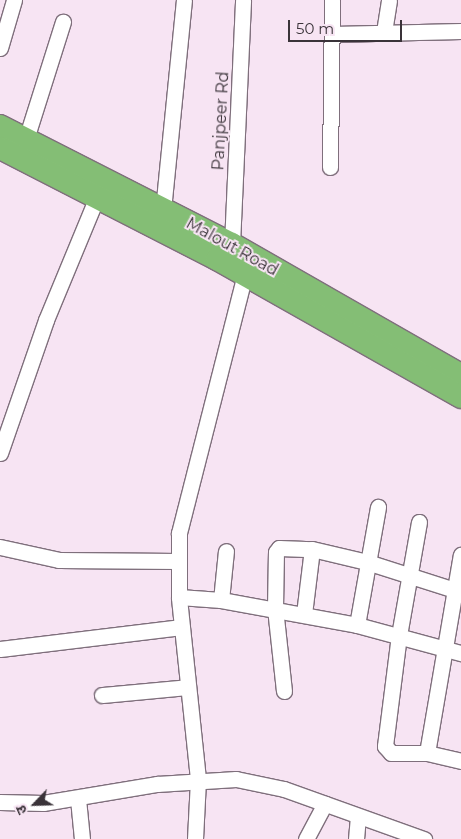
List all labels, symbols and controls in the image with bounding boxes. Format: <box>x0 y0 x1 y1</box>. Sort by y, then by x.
scale bar <box>291 10 405 42</box>
text: 50 m <box>296 19 334 38</box>
street label: Panjpeer Rd <box>209 71 233 171</box>
street label: Malout Road <box>183 214 281 280</box>
north arrow <box>10 779 60 829</box>
text: उ <box>11 803 31 818</box>

